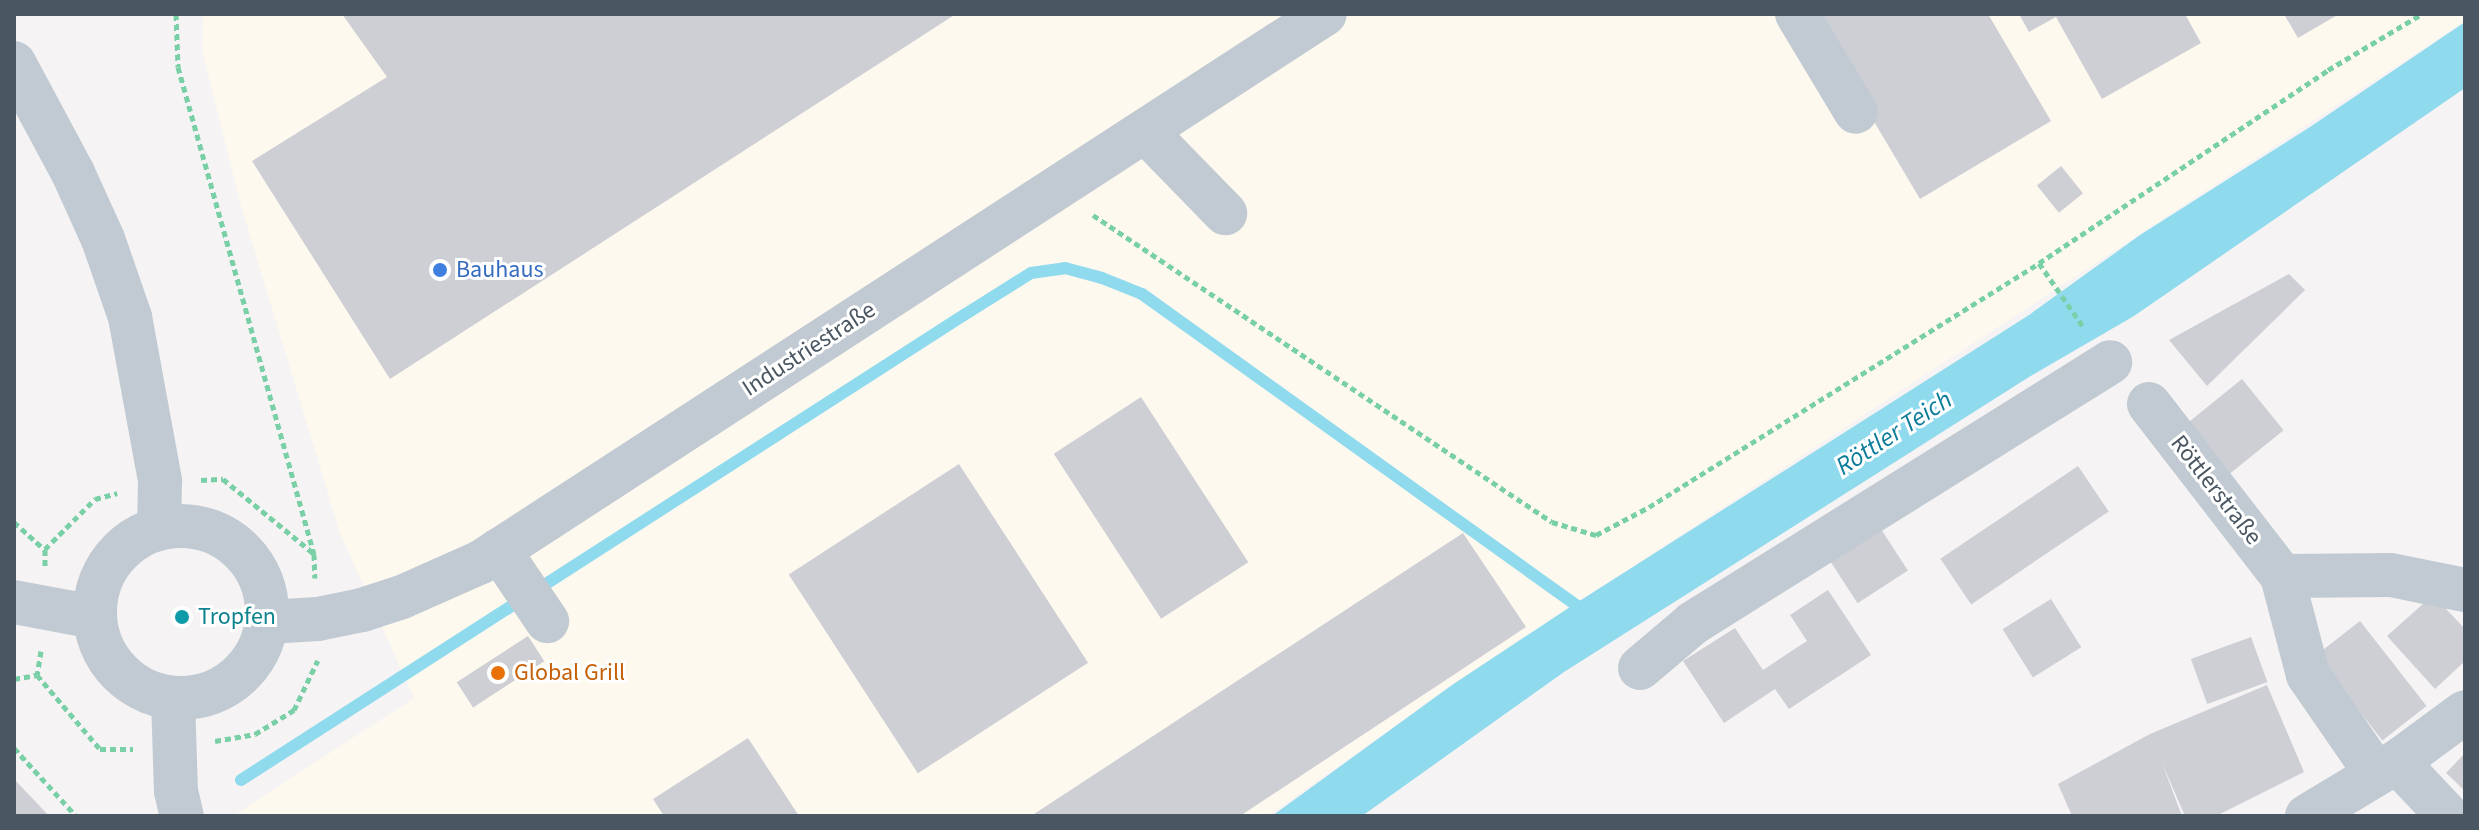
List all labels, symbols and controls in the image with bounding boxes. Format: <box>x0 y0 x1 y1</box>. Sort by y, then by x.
place label: Bauhaus <box>456 256 544 284</box>
marker: Bauhaus <box>431 261 449 279</box>
street label: Industriestraße <box>737 295 881 403</box>
water label: Röttler Teich <box>1830 384 1958 482</box>
street label: Röttlerstraße <box>2164 429 2268 551</box>
place label: Tropfen <box>198 603 276 631</box>
marker: Tropfen <box>173 608 191 626</box>
place label: Global Grill <box>514 659 625 687</box>
marker: Global Grill <box>489 664 507 682</box>

